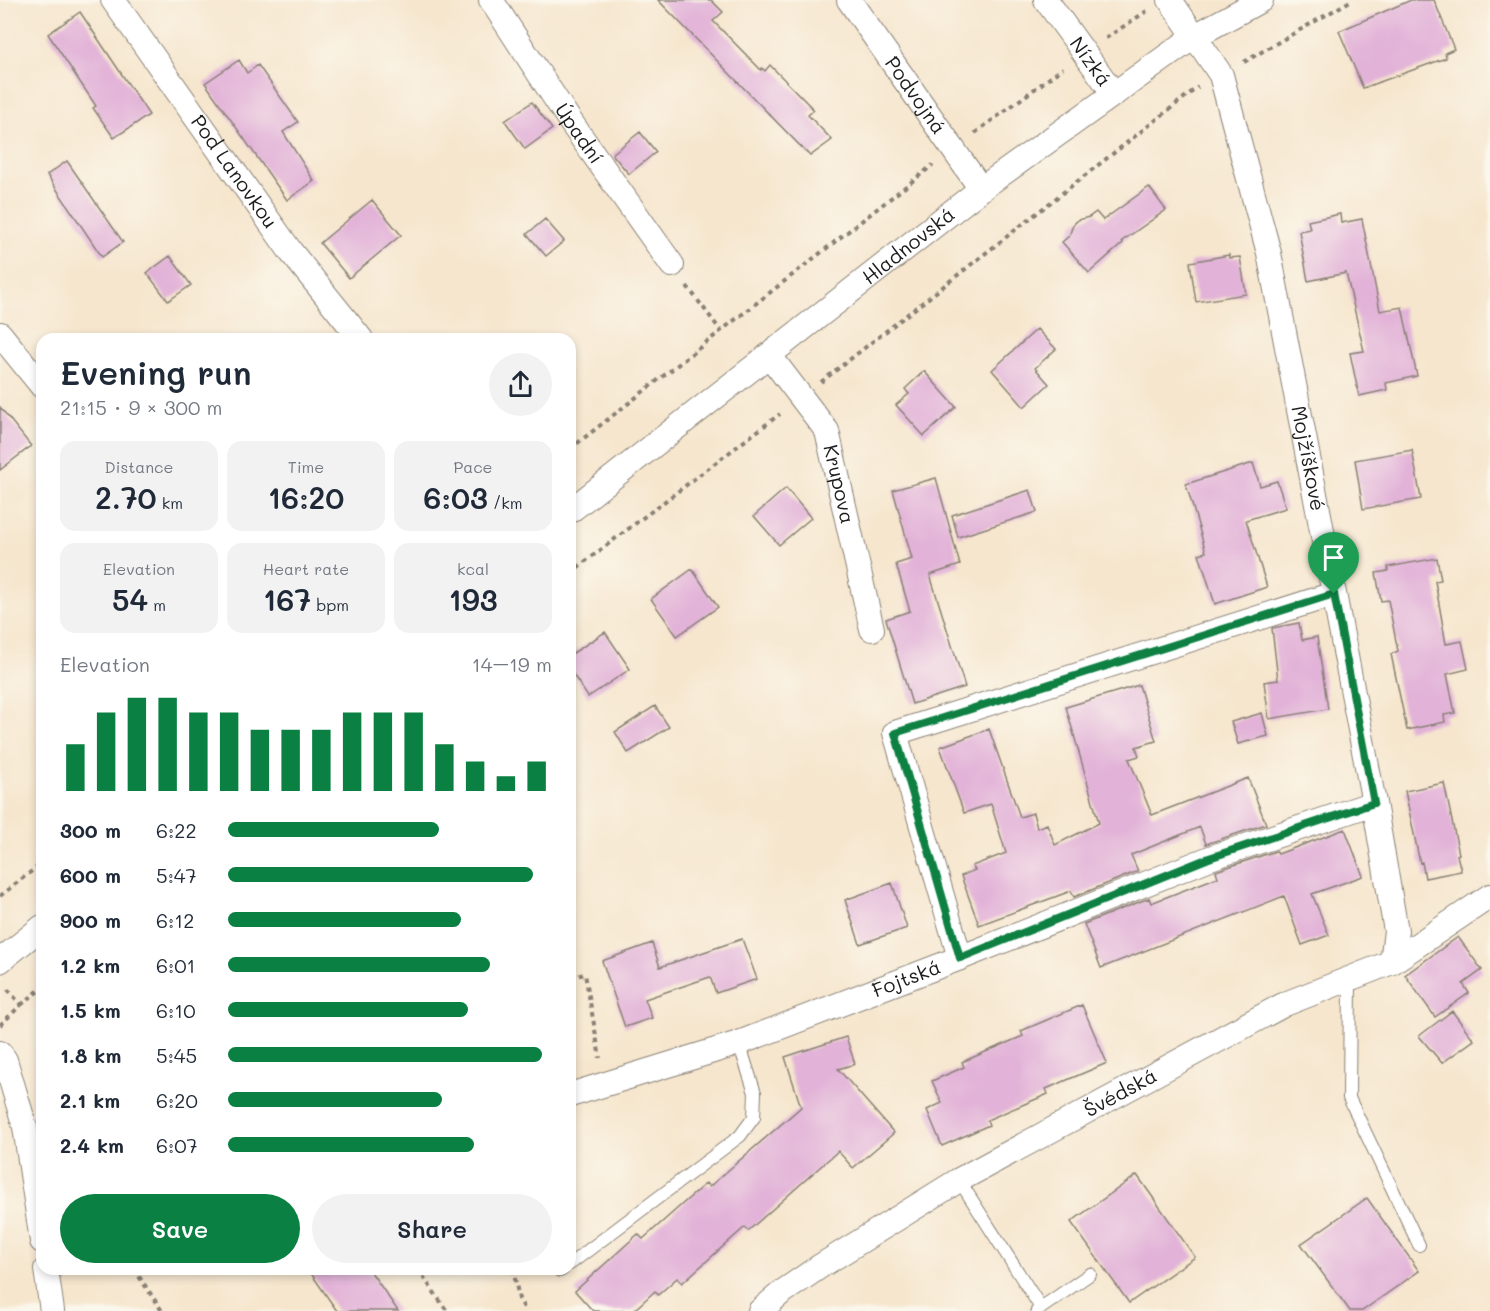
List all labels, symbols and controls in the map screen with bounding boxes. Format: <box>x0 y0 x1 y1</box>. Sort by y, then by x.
street label: Nízká <box>1065 31 1118 91</box>
street label: Podvojná <box>880 50 953 139</box>
street label: Úpadní <box>550 98 610 168</box>
street label: Pod Lanovkou <box>186 109 284 233</box>
street label: Hladnovská <box>856 201 960 289</box>
text: Evening run <box>60 350 252 393</box>
button: share <box>489 353 552 416</box>
text: 21:15 · 9 × 300 m <box>60 394 223 420</box>
street label: Mojžíškové <box>1286 403 1332 513</box>
street label: Krupova <box>818 442 862 526</box>
text: Distance <box>105 456 173 477</box>
text: Time <box>288 456 324 477</box>
text: Pace <box>453 456 493 477</box>
text: 2.70 <box>95 477 157 517</box>
text: 16:20 <box>268 477 344 517</box>
text: 6:03 <box>423 477 488 517</box>
text: km <box>157 492 183 513</box>
text: /km <box>488 492 523 513</box>
pin <box>1308 532 1359 594</box>
icon: arrive <box>1317 541 1350 574</box>
text: Elevation <box>103 558 175 579</box>
text: Heart rate <box>263 558 349 579</box>
text: kcal <box>457 558 489 579</box>
text: 54 <box>112 579 148 619</box>
text: 167 <box>263 579 311 619</box>
text: 193 <box>448 579 498 619</box>
text: m <box>148 594 166 615</box>
text: bpm <box>311 594 349 615</box>
text: Elevation <box>60 651 150 677</box>
text: 14–19 m <box>472 651 552 677</box>
text: 300 m <box>60 817 121 843</box>
text: 6:22 <box>156 817 197 843</box>
text: 600 m <box>60 862 121 888</box>
text: 5:47 <box>156 862 197 888</box>
text: 900 m <box>60 907 121 933</box>
text: 6:12 <box>156 907 194 933</box>
text: 1.2 km <box>60 952 120 978</box>
text: 6:01 <box>156 952 196 978</box>
street label: Fojtská <box>868 953 944 1003</box>
text: 1.5 km <box>60 997 121 1023</box>
text: 6:10 <box>156 997 196 1023</box>
text: 1.8 km <box>60 1042 121 1068</box>
text: 5:45 <box>156 1042 197 1068</box>
street label: Švédská <box>1079 1062 1161 1122</box>
text: 2.1 km <box>60 1087 120 1113</box>
text: 6:20 <box>156 1087 198 1113</box>
text: 2.4 km <box>60 1132 124 1158</box>
text: 6:07 <box>156 1132 198 1158</box>
button: Save <box>60 1194 300 1263</box>
button: Share <box>312 1194 552 1263</box>

